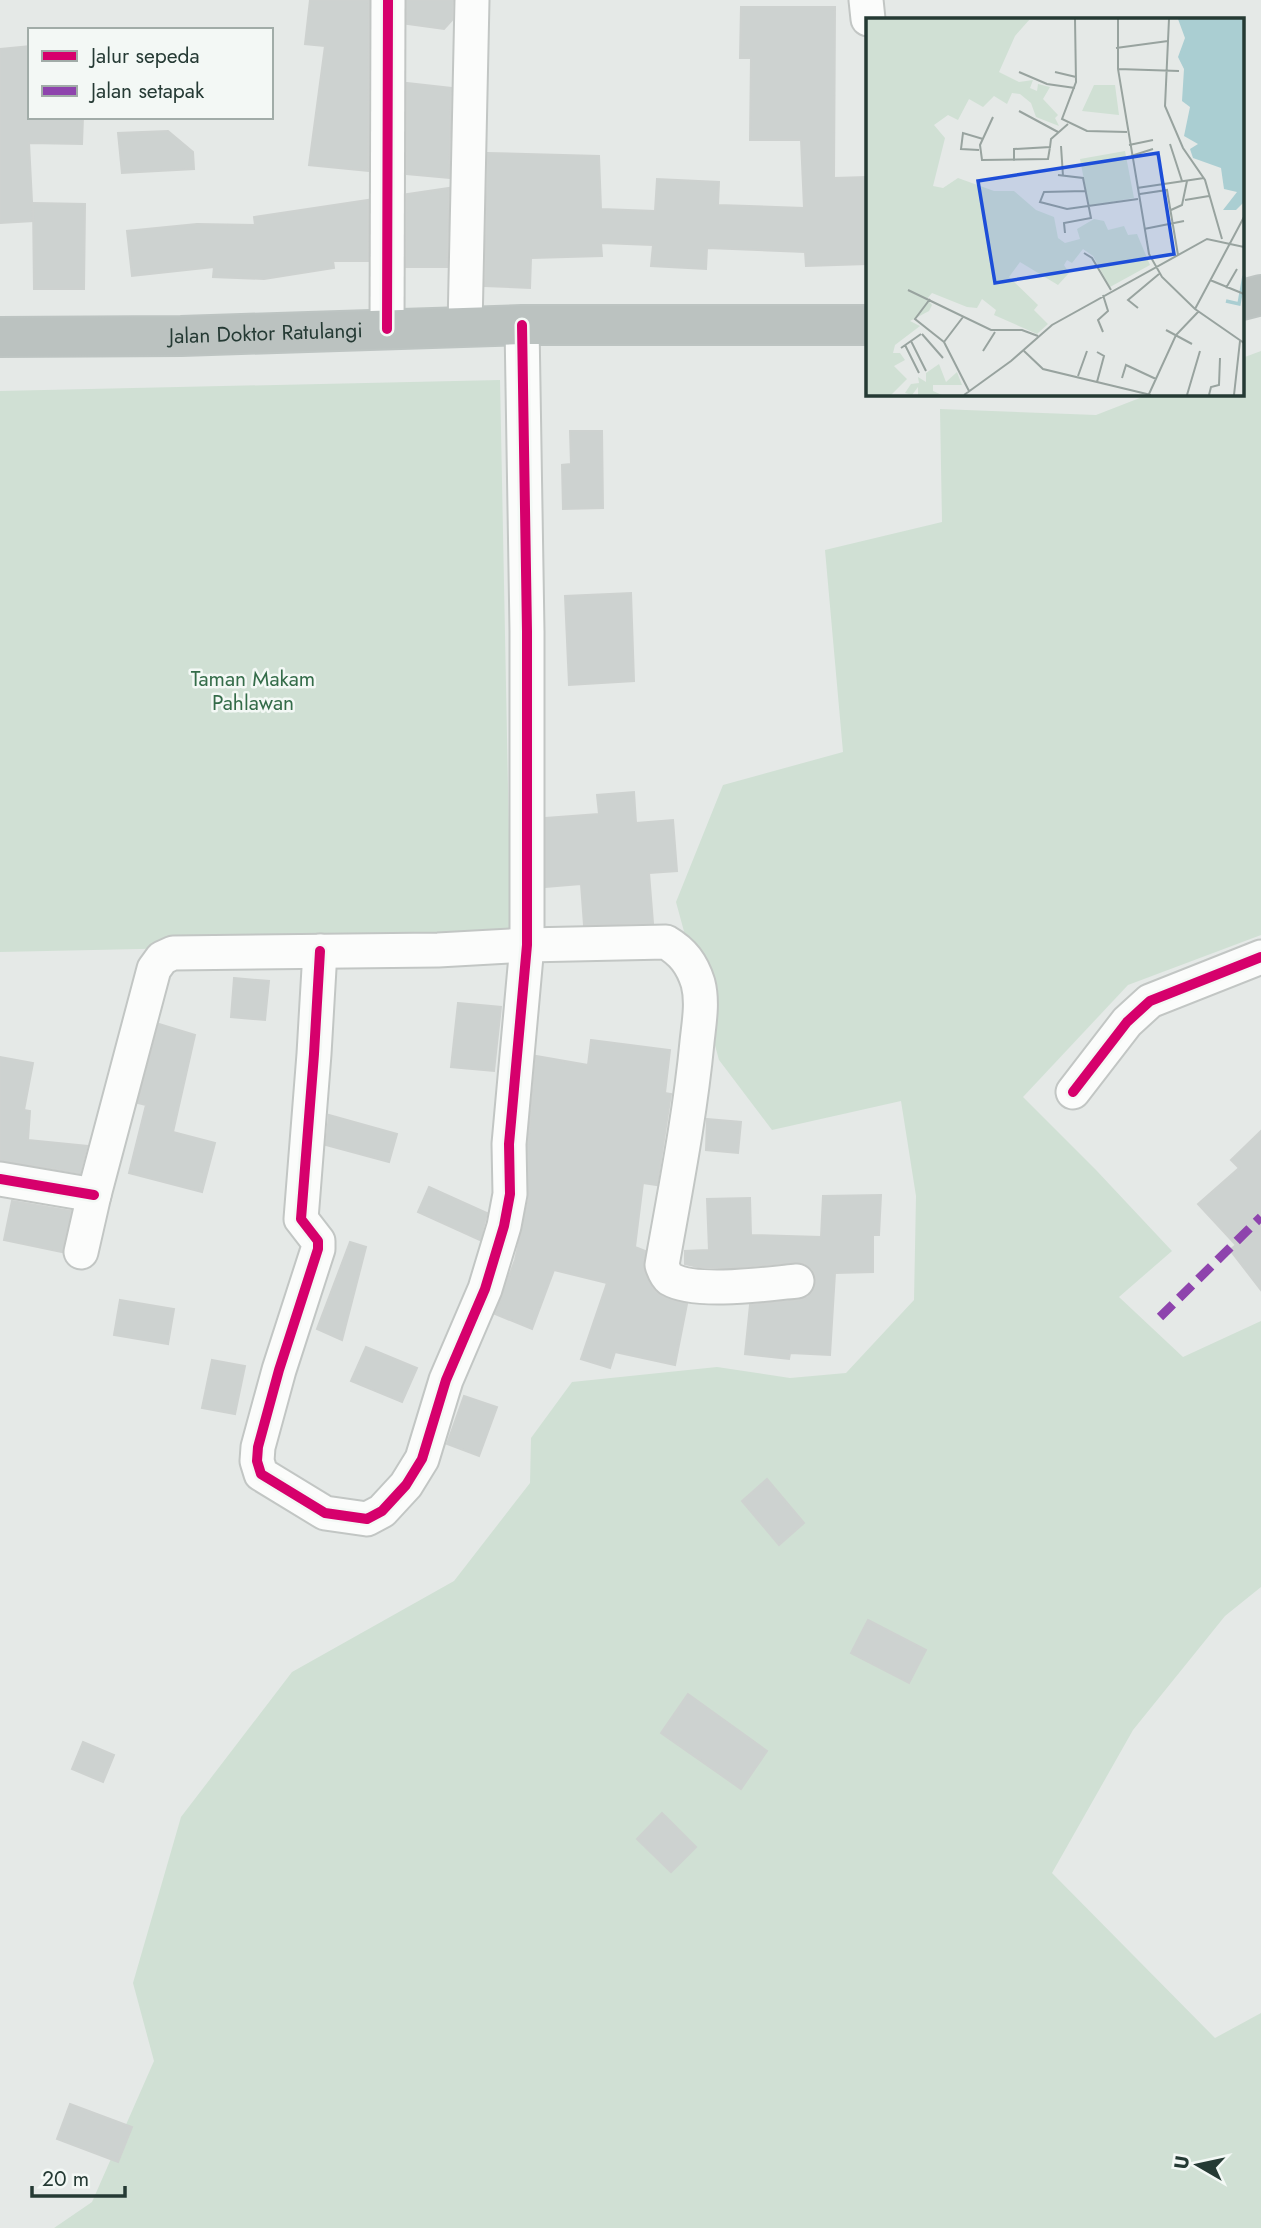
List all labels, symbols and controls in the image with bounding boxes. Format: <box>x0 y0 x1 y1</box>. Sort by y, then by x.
inset map <box>866 18 1244 396</box>
legend <box>28 28 273 119</box>
text: Jalur sepeda <box>88 41 200 71</box>
text: Jalan setapak <box>88 76 205 106</box>
street label: Jalan Doktor Ratulangi <box>166 315 363 351</box>
park label: Taman Makam Pahlawan <box>191 664 315 718</box>
north arrow <box>1163 2130 1233 2200</box>
scale bar <box>32 2154 124 2198</box>
text: U <box>1167 2154 1196 2171</box>
text: 20 m <box>42 2164 89 2194</box>

